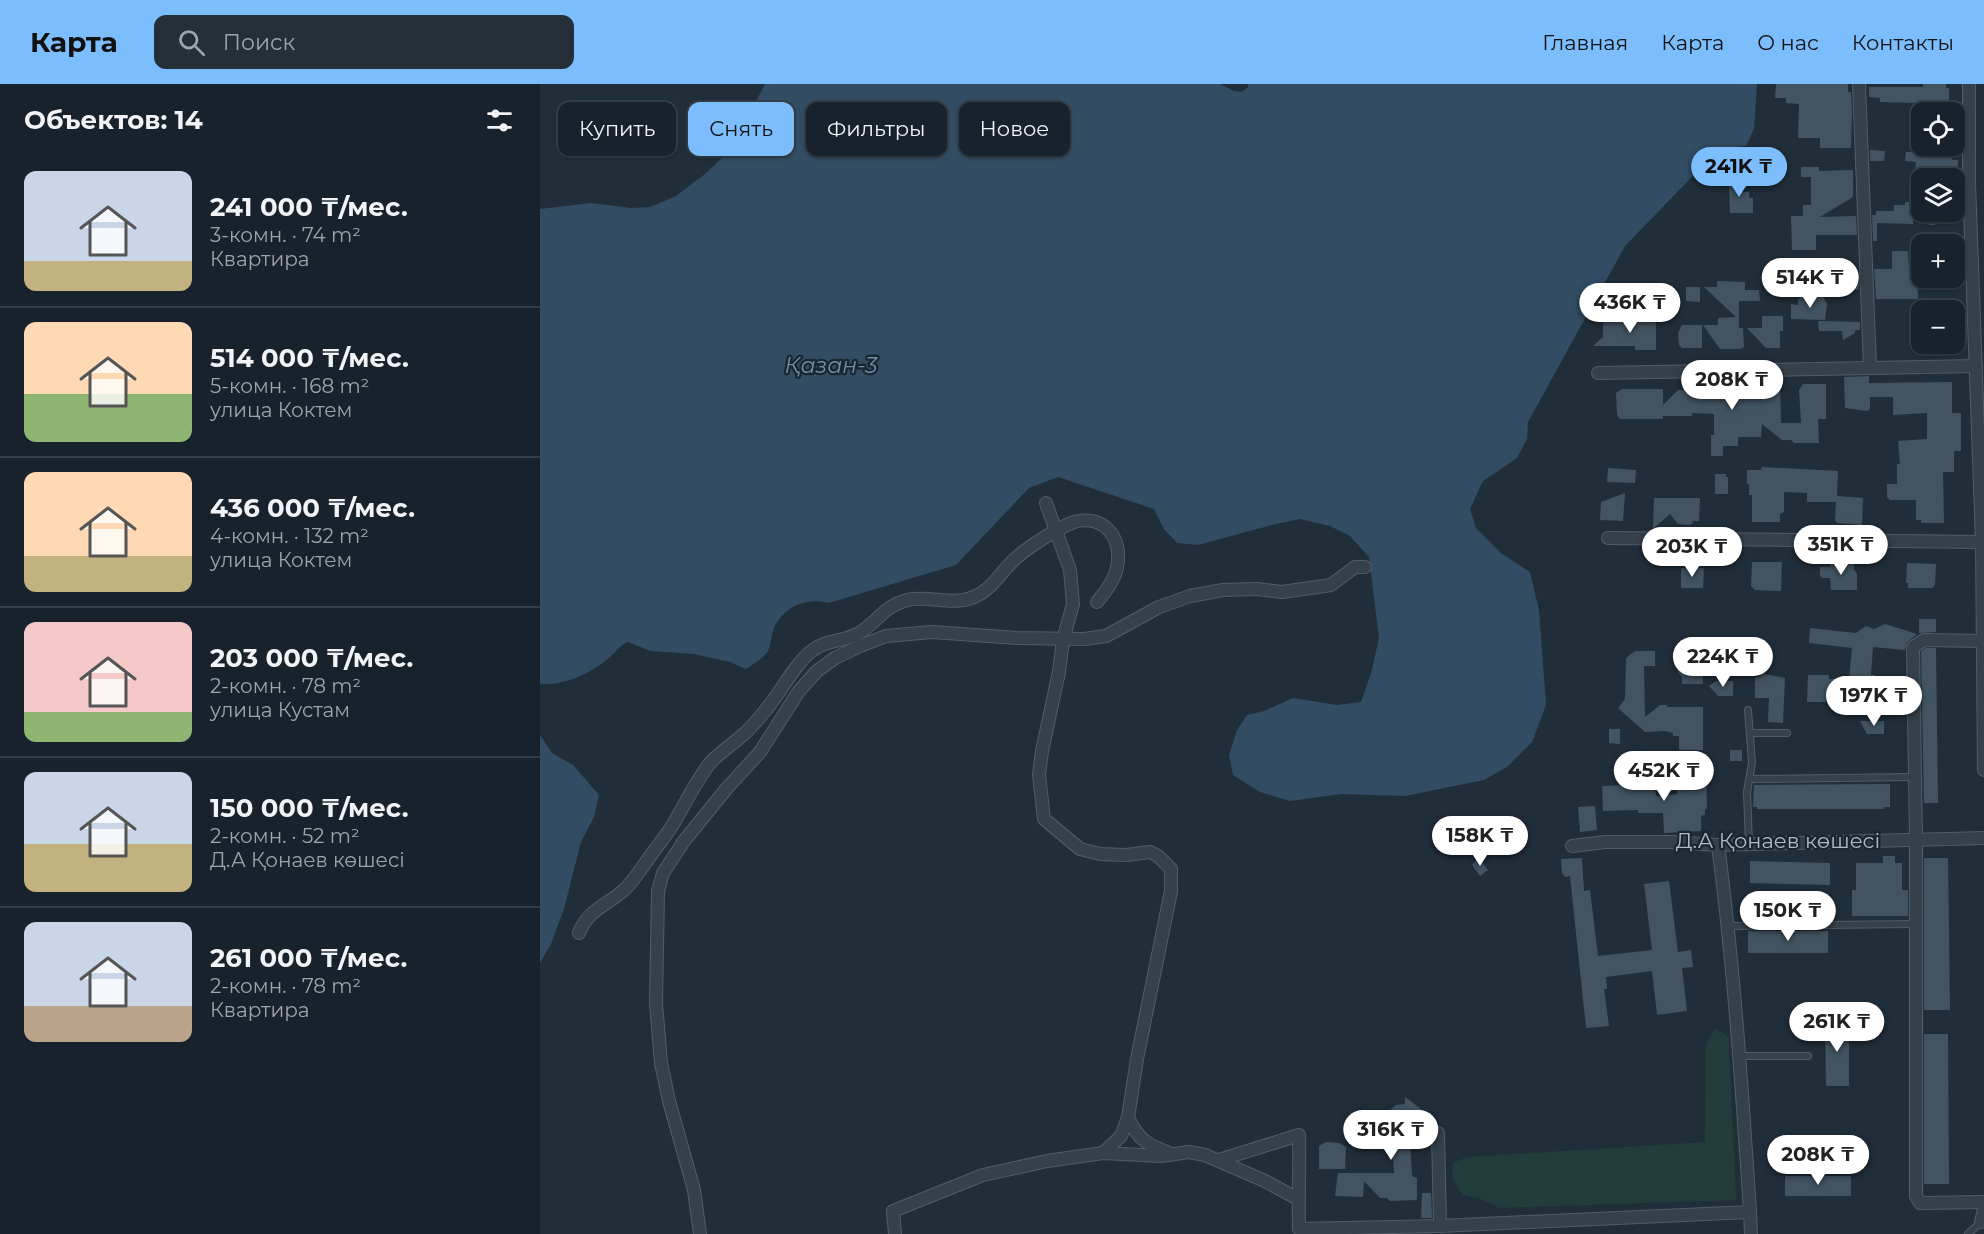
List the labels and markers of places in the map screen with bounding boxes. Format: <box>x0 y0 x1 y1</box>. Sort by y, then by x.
pin: 241K ₸ <box>1690 147 1788 198</box>
pin: 514K ₸ <box>1761 258 1859 309</box>
pin: 436K ₸ <box>1581 283 1679 334</box>
pin: 208K ₸ <box>1683 360 1781 411</box>
pin: 351K ₸ <box>1792 525 1890 576</box>
pin: 203K ₸ <box>1643 527 1741 578</box>
pin: 224K ₸ <box>1674 637 1772 688</box>
pin: 197K ₸ <box>1825 676 1923 727</box>
pin: 452K ₸ <box>1615 751 1713 802</box>
pin: 158K ₸ <box>1431 816 1529 867</box>
pin: 150K ₸ <box>1739 891 1837 942</box>
pin: 261K ₸ <box>1788 1002 1886 1053</box>
pin: 316K ₸ <box>1342 1110 1440 1161</box>
pin: 208K ₸ <box>1769 1135 1867 1186</box>

